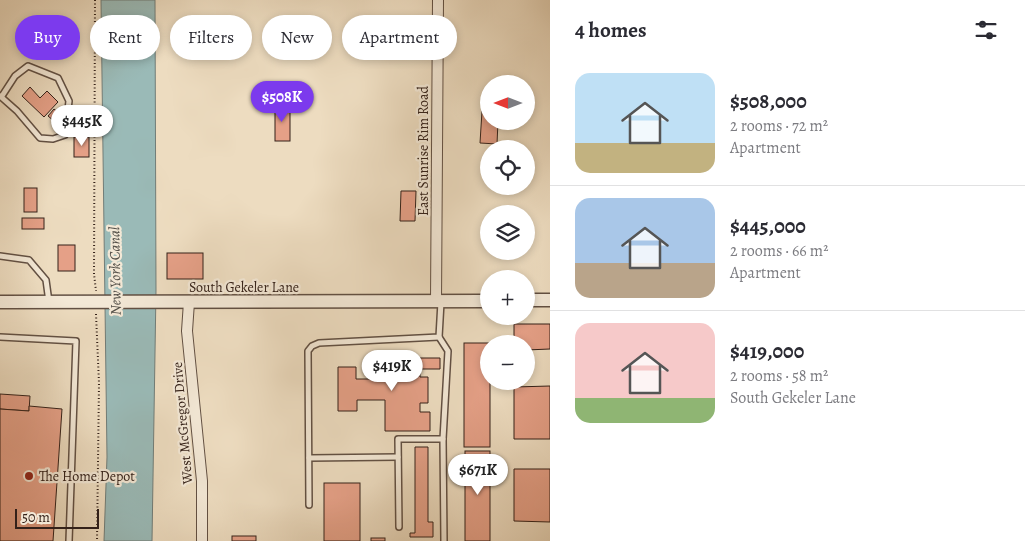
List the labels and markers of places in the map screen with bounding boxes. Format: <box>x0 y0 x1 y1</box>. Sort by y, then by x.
pin: $508K <box>247 80 317 123</box>
pin: $445K <box>47 104 117 147</box>
pin: $419K <box>357 350 427 392</box>
pin: $671K <box>443 454 513 496</box>
place label: The Home Depot <box>39 467 135 486</box>
marker: The Home Depot <box>23 470 35 482</box>

